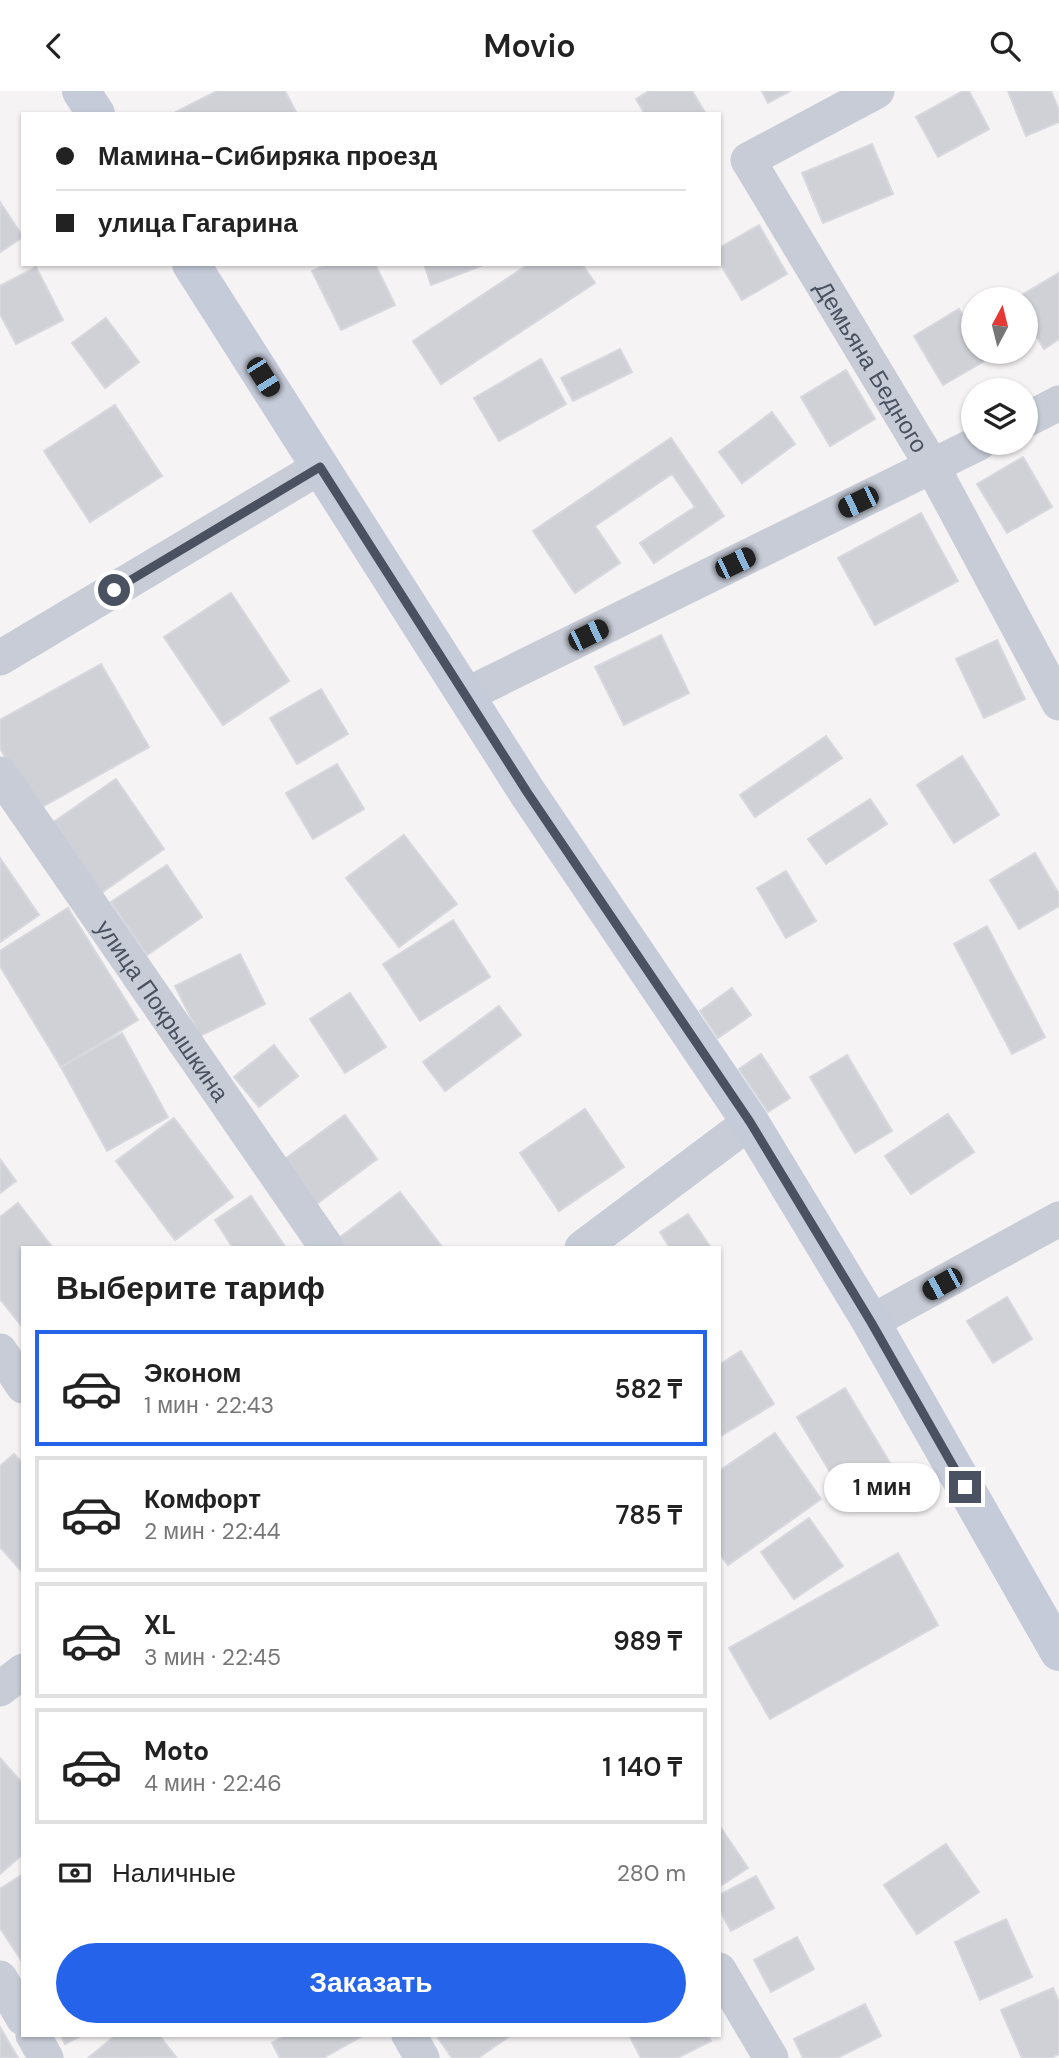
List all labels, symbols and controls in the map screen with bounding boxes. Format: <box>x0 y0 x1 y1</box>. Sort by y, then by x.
text: Movio <box>483 25 576 67</box>
icon: back <box>35 27 73 65</box>
icon: search <box>986 27 1024 65</box>
text: Мамина-Сибиряка проезд <box>98 139 437 173</box>
text: улица Гагарина <box>98 206 298 240</box>
street label: Демьяна Бедного <box>808 275 936 458</box>
north arrow <box>961 287 1038 364</box>
map controls <box>961 287 1038 455</box>
car <box>243 354 284 400</box>
button: layers <box>961 378 1038 455</box>
car <box>835 483 882 521</box>
car <box>712 544 759 582</box>
route start <box>98 574 130 606</box>
car <box>565 616 612 654</box>
street label: улица Покрышкина <box>89 913 237 1108</box>
car <box>919 1265 966 1303</box>
text: Выберите тариф <box>56 1267 325 1309</box>
text: Эконом <box>144 1356 242 1390</box>
icon: car <box>60 1357 123 1420</box>
text: 582 ₸ <box>614 1372 682 1406</box>
text: 1 мин · 22:43 <box>144 1390 274 1420</box>
callout: 1 мин <box>825 1463 940 1511</box>
route end <box>949 1471 981 1503</box>
text: 1 мин <box>853 1472 911 1502</box>
text: Комфорт <box>144 1482 261 1516</box>
icon: car <box>60 1483 123 1546</box>
text: 785 ₸ <box>615 1498 682 1532</box>
text: 2 мин · 22:44 <box>144 1516 281 1546</box>
text: XL <box>144 1608 176 1642</box>
icon: car <box>60 1609 123 1672</box>
text: 989 ₸ <box>613 1624 682 1658</box>
text: 3 мин · 22:45 <box>144 1642 281 1672</box>
text: Moto <box>144 1734 209 1768</box>
icon: car <box>60 1735 123 1798</box>
text: 1 140 ₸ <box>602 1750 682 1784</box>
text: 4 мин · 22:46 <box>144 1768 282 1798</box>
icon: cash <box>56 1854 94 1892</box>
text: Наличные <box>112 1856 236 1890</box>
text: 280 m <box>617 1858 686 1888</box>
button: Заказать <box>56 1943 686 2023</box>

